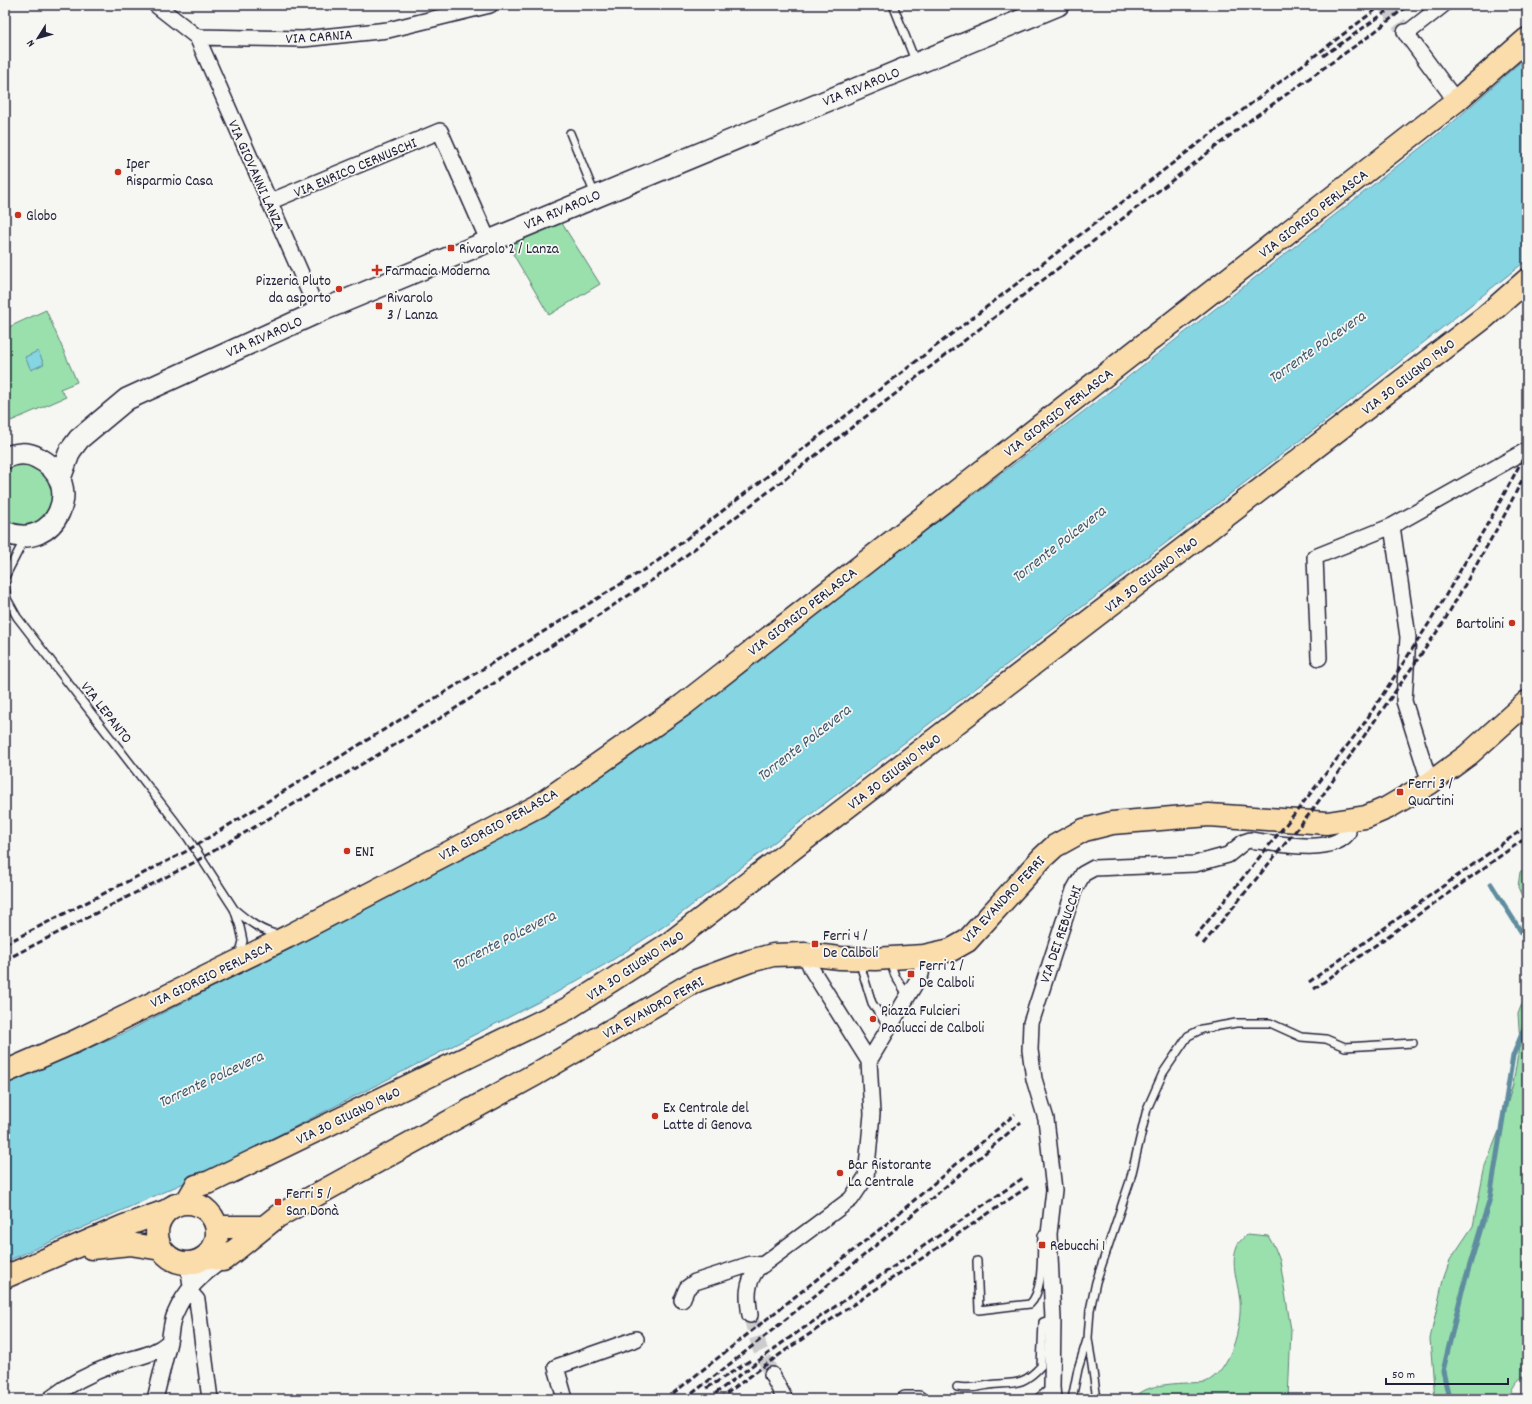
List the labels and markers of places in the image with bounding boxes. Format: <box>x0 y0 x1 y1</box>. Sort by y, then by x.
place label: Iper Risparmio Casa <box>126 154 214 193</box>
marker: Iper Risparmio Casa <box>113 167 123 177</box>
place label: Globo <box>26 206 57 228</box>
marker: Globo <box>13 210 23 220</box>
place label: Rivarolo 2 / Lanza <box>459 239 560 261</box>
marker: Rivarolo 2 / Lanza <box>446 243 456 253</box>
place label: Farmacia Moderna <box>385 261 490 283</box>
marker: Farmacia Moderna <box>372 265 382 275</box>
place label: Pizzeria Pluto da asporto <box>256 271 331 310</box>
marker: Pizzeria Pluto da asporto <box>334 284 344 294</box>
place label: Rivarolo 3 / Lanza <box>387 288 439 327</box>
marker: Rivarolo 3 / Lanza <box>374 301 384 311</box>
place label: Bartolini <box>1456 614 1504 636</box>
marker: Bartolini <box>1507 618 1517 628</box>
place label: Ferri 3 / Quartini <box>1408 774 1454 813</box>
marker: Ferri 3 / Quartini <box>1395 787 1405 797</box>
place label: ENI <box>355 842 374 864</box>
marker: ENI <box>342 846 352 856</box>
place label: Ferri 4 / De Calboli <box>823 926 879 965</box>
marker: Ferri 4 / De Calboli <box>810 939 820 949</box>
place label: Ferri 2 / De Calboli <box>919 956 975 995</box>
marker: Ferri 2 / De Calboli <box>906 969 916 979</box>
place label: Piazza Fulcieri Paolucci de Calboli <box>881 1001 985 1040</box>
marker: Piazza Fulcieri Paolucci de Calboli <box>868 1014 878 1024</box>
place label: Ex Centrale del Latte di Genova <box>663 1098 753 1137</box>
marker: Ex Centrale del Latte di Genova <box>650 1111 660 1121</box>
place label: Bar Ristorante La Centrale <box>848 1155 932 1194</box>
marker: Bar Ristorante La Centrale <box>835 1168 845 1178</box>
place label: Ferri 5 / San Donà <box>286 1184 339 1223</box>
marker: Ferri 5 / San Donà <box>273 1197 283 1207</box>
place label: Rebucchi 1 <box>1050 1236 1105 1258</box>
marker: Rebucchi 1 <box>1037 1240 1047 1250</box>

